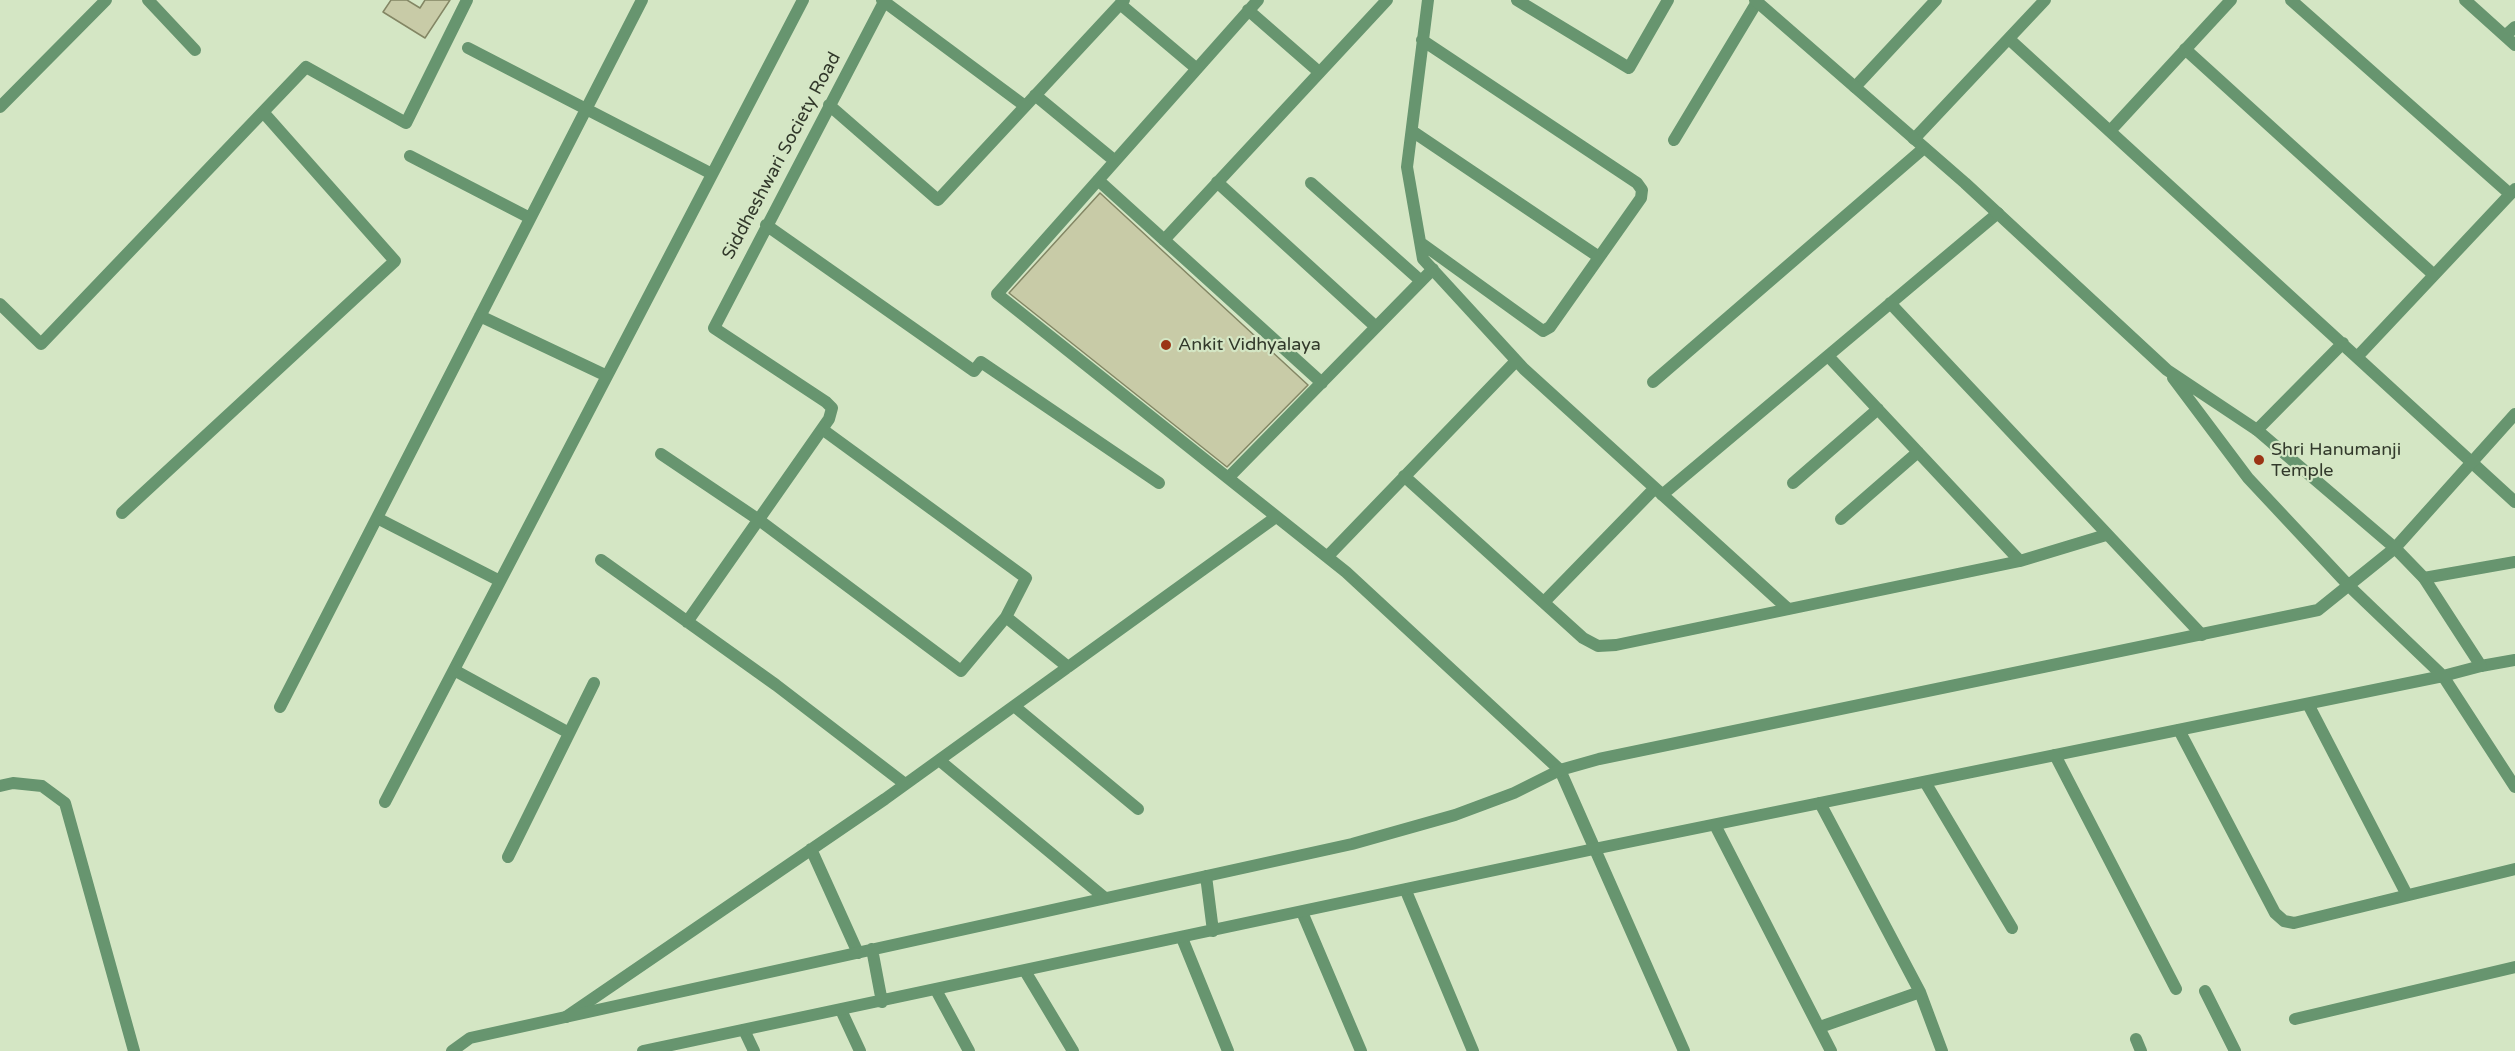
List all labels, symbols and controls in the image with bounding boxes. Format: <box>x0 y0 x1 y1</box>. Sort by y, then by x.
street label: Siddheshwari Society Road <box>718 49 846 263</box>
place label: Ankit Vidhyalaya <box>1178 334 1321 356</box>
marker: Ankit Vidhyalaya <box>1159 338 1173 352</box>
place label: Shri Hanumanji Temple <box>2271 439 2401 482</box>
marker: Shri Hanumanji Temple <box>2252 453 2266 467</box>

